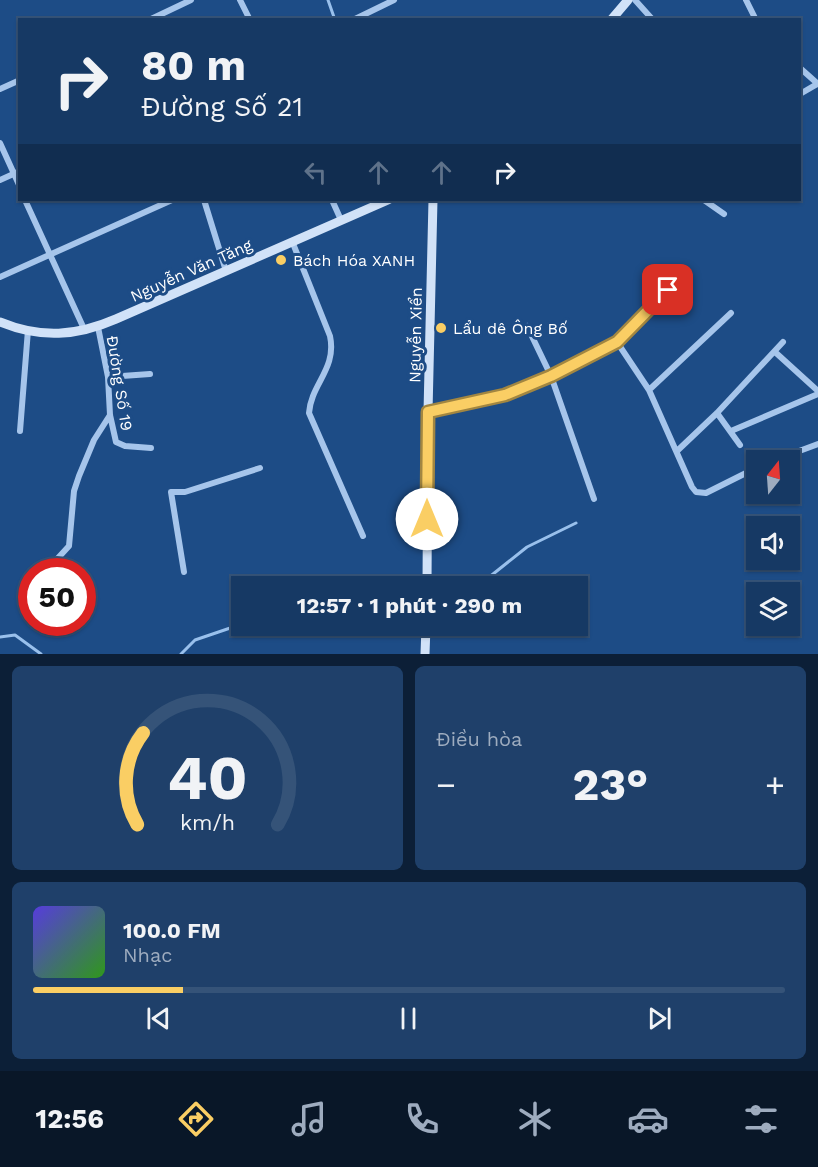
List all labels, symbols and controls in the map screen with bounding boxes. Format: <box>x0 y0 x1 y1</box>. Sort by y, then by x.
text: 80 m <box>141 41 246 90</box>
icon: right <box>42 42 120 120</box>
text: Đường Số 21 <box>141 91 303 123</box>
icon: left <box>299 156 332 189</box>
icon: ahead <box>362 156 395 189</box>
icon: ahead <box>425 156 458 189</box>
icon: right <box>488 156 521 189</box>
street label: Nguyễn Văn Tăng <box>127 235 255 306</box>
place label: Bách Hóa XANH <box>293 251 415 270</box>
marker: Bách Hóa XANH <box>274 253 288 267</box>
pin <box>642 264 693 315</box>
icon: arrive <box>651 273 684 306</box>
street label: Nguyễn Xiển <box>405 287 426 383</box>
place label: Lẩu dê Ông Bố <box>453 319 567 338</box>
marker: Lẩu dê Ông Bố <box>434 321 448 335</box>
street label: Đường Số 19 <box>103 334 136 432</box>
north arrow <box>746 450 800 504</box>
map controls <box>746 450 800 636</box>
position arrow <box>395 487 459 551</box>
button: sound <box>746 516 800 570</box>
speed limit sign: 50 <box>18 558 96 636</box>
button: layers <box>746 582 800 636</box>
text: 12:57 · 1 phút · 290 m <box>297 593 522 618</box>
text: Điều hòa <box>436 727 522 751</box>
text: 40 <box>167 741 248 814</box>
text: 23° <box>573 758 648 811</box>
text: − <box>436 765 456 804</box>
text: + <box>765 765 785 804</box>
text: km/h <box>180 810 235 835</box>
text: 100.0 FM <box>123 918 221 943</box>
text: Nhạc <box>123 943 172 967</box>
icon: previous <box>142 1002 175 1035</box>
icon: pause <box>392 1002 425 1035</box>
icon: next <box>643 1002 676 1035</box>
icon: directions <box>175 1098 217 1140</box>
icon: music <box>288 1098 330 1140</box>
icon: phone <box>401 1098 443 1140</box>
icon: climate <box>514 1098 556 1140</box>
icon: car <box>627 1098 669 1140</box>
icon: filters <box>740 1098 782 1140</box>
text: 12:56 <box>36 1103 104 1135</box>

